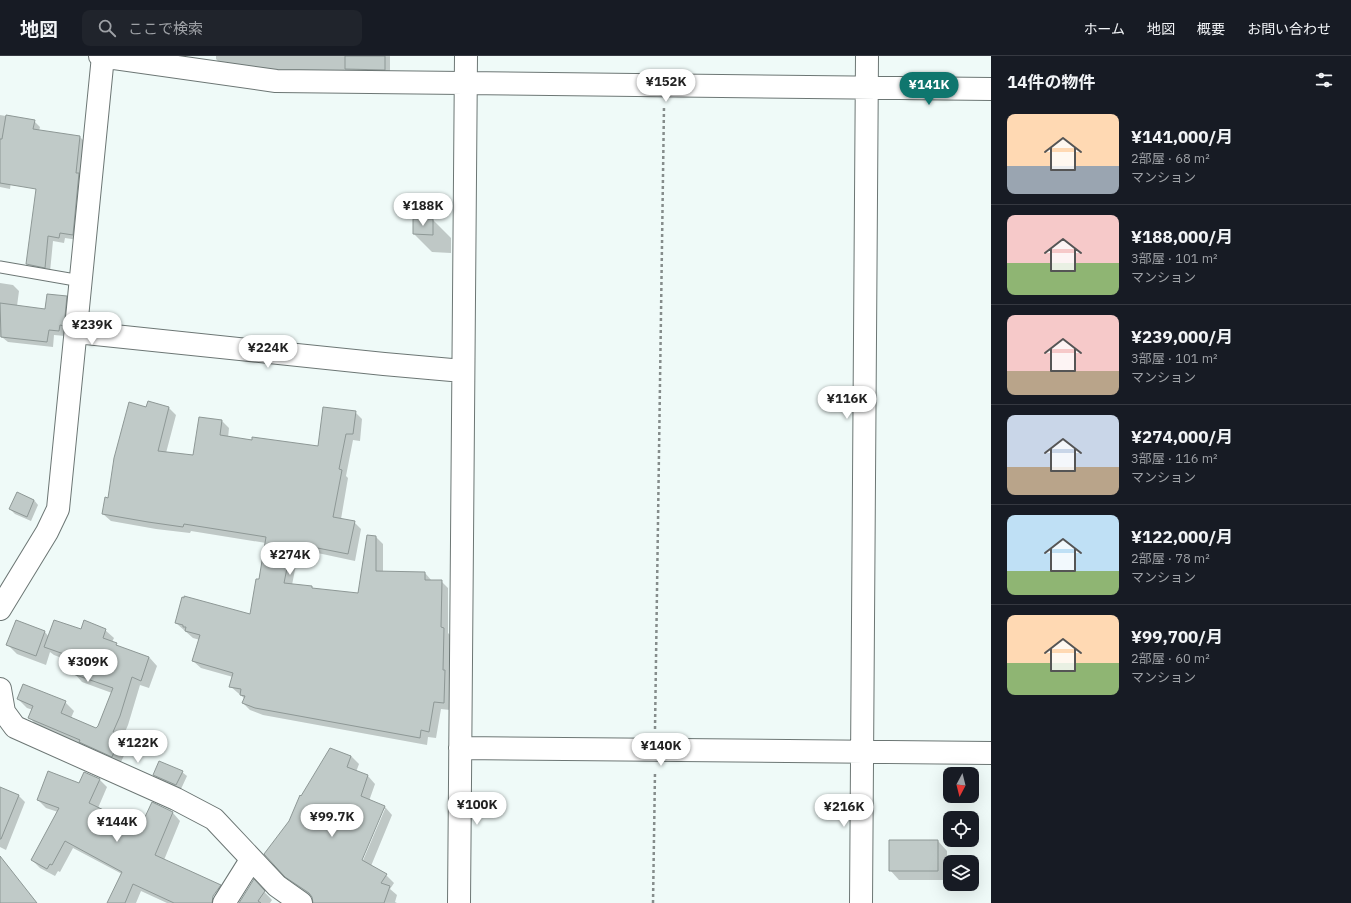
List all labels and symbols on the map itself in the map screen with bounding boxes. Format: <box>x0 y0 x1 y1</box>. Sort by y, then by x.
pin: ¥152K <box>638 69 694 103</box>
pin: ¥141K <box>901 72 957 106</box>
pin: ¥188K <box>395 193 451 227</box>
pin: ¥239K <box>64 312 120 346</box>
pin: ¥224K <box>240 335 296 369</box>
pin: ¥116K <box>819 386 875 420</box>
pin: ¥274K <box>262 542 318 576</box>
pin: ¥309K <box>60 649 116 683</box>
pin: ¥122K <box>110 730 166 764</box>
pin: ¥140K <box>633 733 689 767</box>
north arrow <box>943 767 979 803</box>
pin: ¥100K <box>449 792 505 826</box>
pin: ¥216K <box>816 794 872 828</box>
pin: ¥99.7K <box>299 804 365 838</box>
pin: ¥144K <box>89 809 145 843</box>

